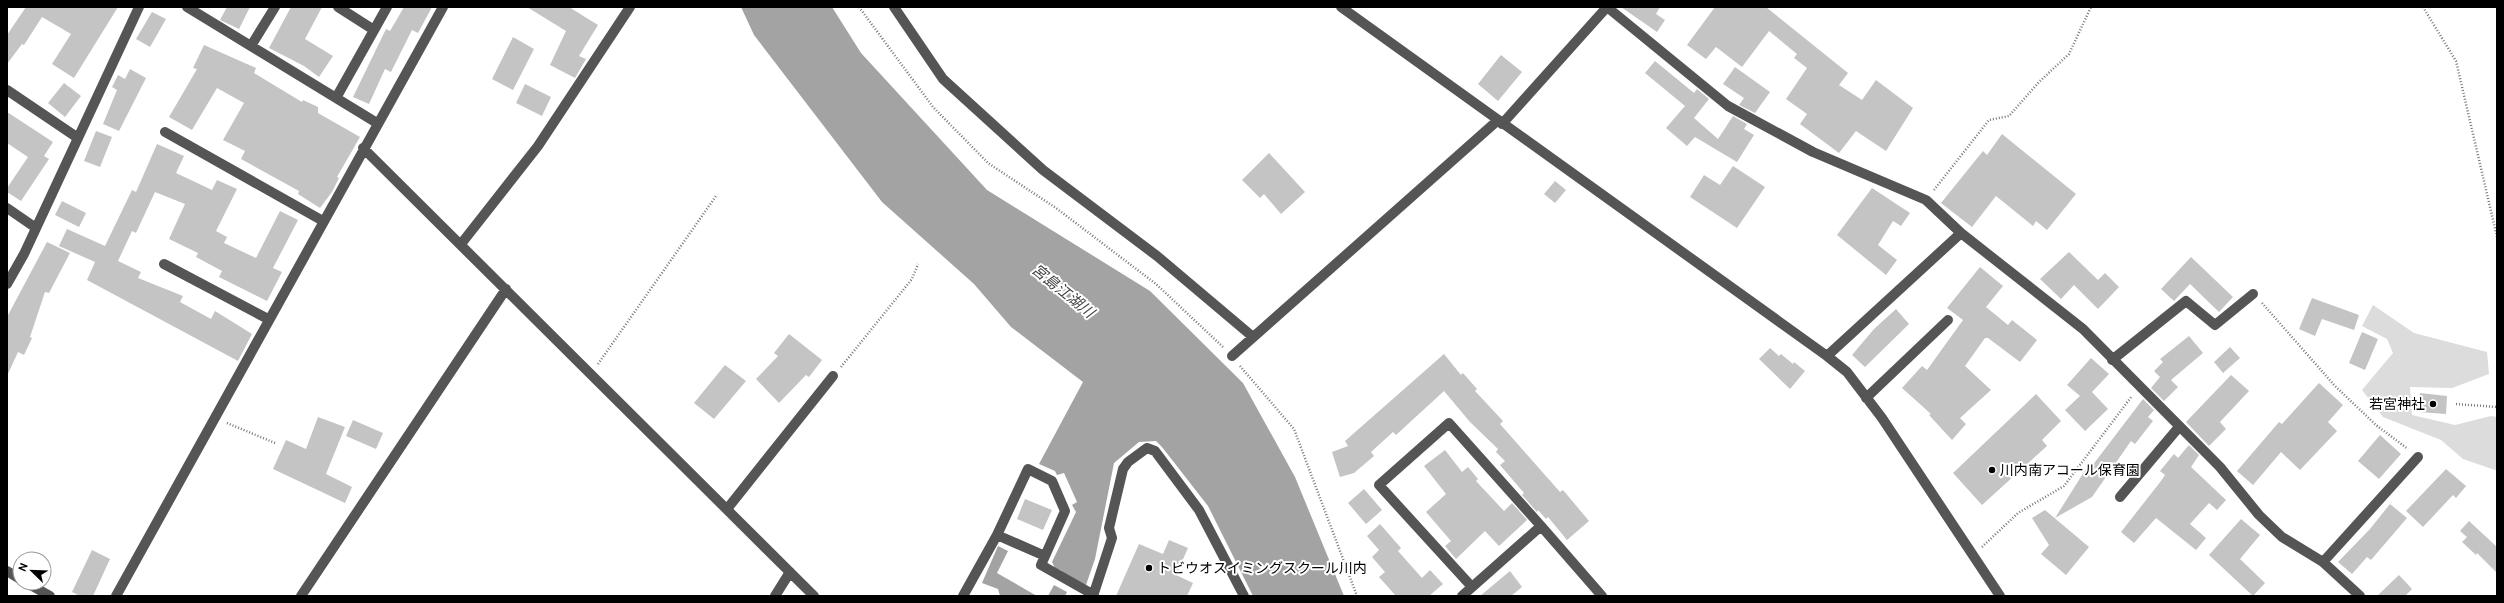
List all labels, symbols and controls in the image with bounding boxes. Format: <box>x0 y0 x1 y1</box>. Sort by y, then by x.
water label: 宮島江湖川 <box>1028 260 1099 323</box>
place label: 若宮神社 <box>2369 395 2425 413</box>
marker: 若宮神社 <box>2428 399 2438 409</box>
place label: 川内南アコール保育園 <box>2000 461 2140 479</box>
marker: 川内南アコール保育園 <box>1987 465 1997 475</box>
north arrow <box>12 551 52 591</box>
place label: トビウオスイミングスクール川内 <box>1157 559 1367 577</box>
text: N <box>15 561 31 573</box>
marker: トビウオスイミングスクール川内 <box>1144 563 1154 573</box>

